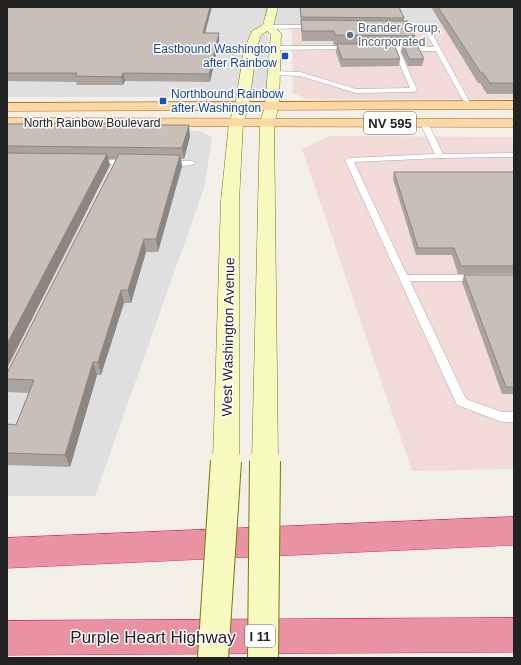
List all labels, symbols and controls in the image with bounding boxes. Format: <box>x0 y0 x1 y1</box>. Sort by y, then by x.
place label: Brander Group, Incorporated <box>358 21 441 49</box>
marker: Brander Group, Incorporated <box>345 30 355 40</box>
place label: Eastbound Washington after Rainbow <box>153 42 277 70</box>
marker: Eastbound Washington after Rainbow <box>280 51 290 61</box>
place label: Northbound Rainbow after Washington <box>171 87 284 115</box>
marker: Northbound Rainbow after Washington <box>158 96 168 106</box>
road number: NV 595 <box>364 112 416 134</box>
street label: North Rainbow Boulevard <box>24 116 160 130</box>
street label: West Washington Avenue <box>219 257 237 417</box>
road number: I 11 <box>245 625 275 647</box>
street label: Purple Heart Highway <box>70 628 236 647</box>

